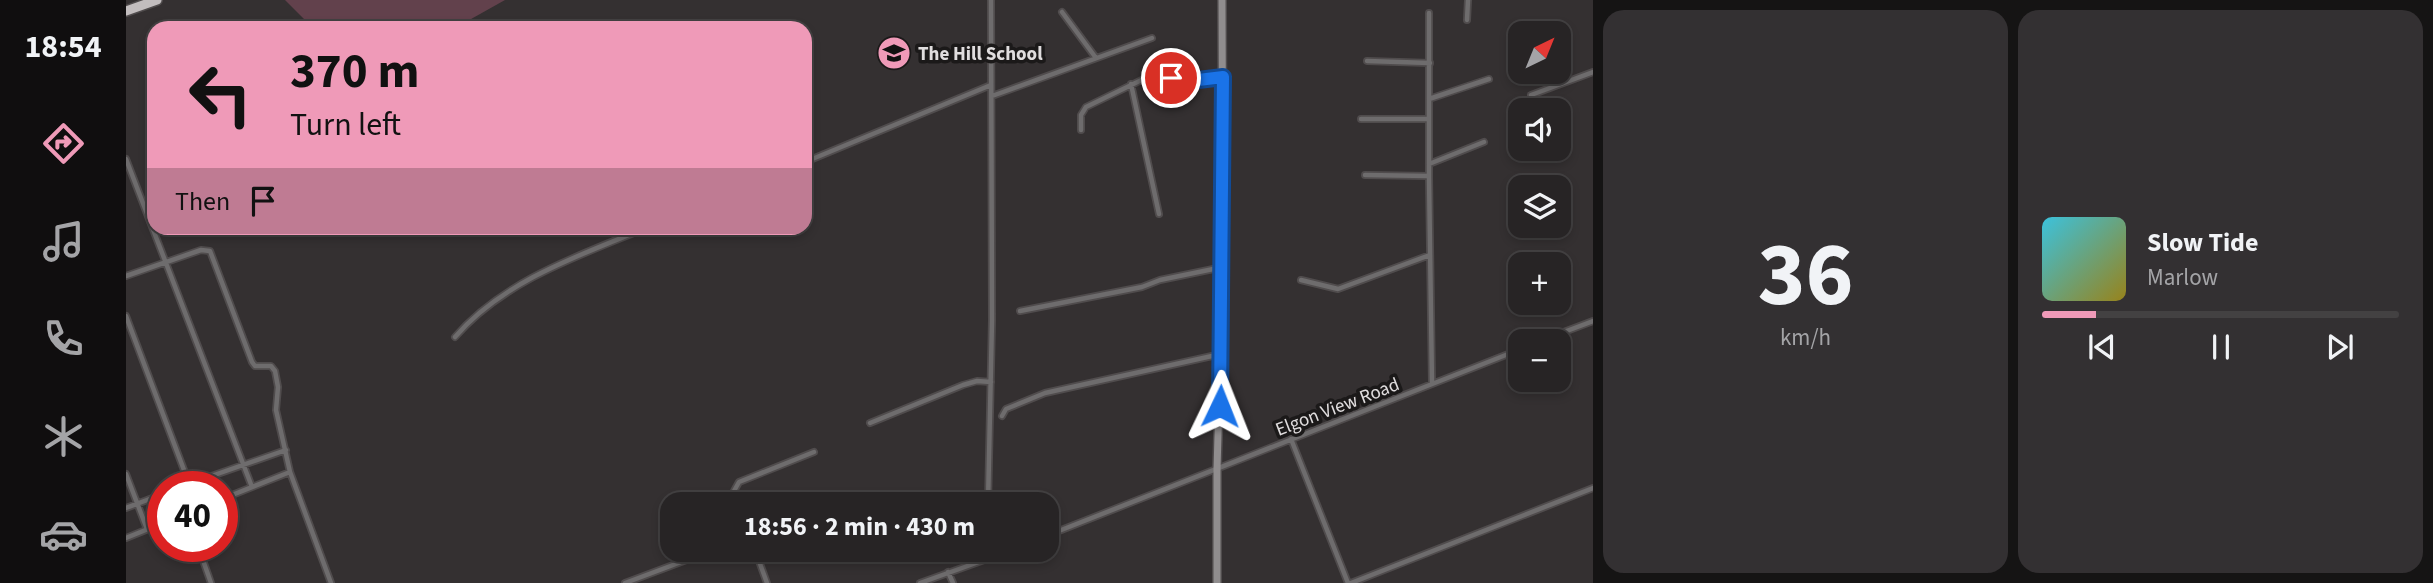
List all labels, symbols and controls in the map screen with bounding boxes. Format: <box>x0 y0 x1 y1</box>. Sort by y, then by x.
north arrow <box>1508 21 1572 84</box>
map controls <box>1508 21 1571 392</box>
text: 18:54 <box>24 24 102 70</box>
school or university icon: The Hill School <box>875 34 913 72</box>
text: 370 m <box>290 37 419 107</box>
place label: The Hill School <box>918 41 1043 68</box>
pin <box>1141 48 1201 108</box>
icon: left <box>175 49 266 140</box>
icon: arrive <box>1152 59 1190 97</box>
button: sound <box>1508 98 1571 161</box>
text: Turn left <box>290 102 401 148</box>
icon: directions <box>39 119 88 168</box>
button: layers <box>1508 175 1571 238</box>
icon: arrive <box>244 182 282 220</box>
text: Then <box>175 183 230 220</box>
text: 36 <box>1757 211 1854 340</box>
icon: music <box>39 217 88 266</box>
text: Slow Tide <box>2147 224 2258 261</box>
button: + <box>1508 252 1571 315</box>
text: Marlow <box>2147 261 2218 294</box>
icon: phone <box>39 314 88 363</box>
text: km/h <box>1780 321 1831 354</box>
icon: previous <box>2083 328 2121 366</box>
icon: pause <box>2202 328 2240 366</box>
icon: next <box>2321 328 2359 366</box>
button: − <box>1508 329 1571 392</box>
position arrow <box>1183 369 1257 443</box>
street label: Elgon View Road <box>1272 371 1403 443</box>
icon: climate <box>39 412 88 461</box>
speed limit sign: 40 <box>147 471 238 562</box>
text: 18:56 · 2 min · 430 m <box>744 508 975 545</box>
icon: car <box>39 510 88 559</box>

